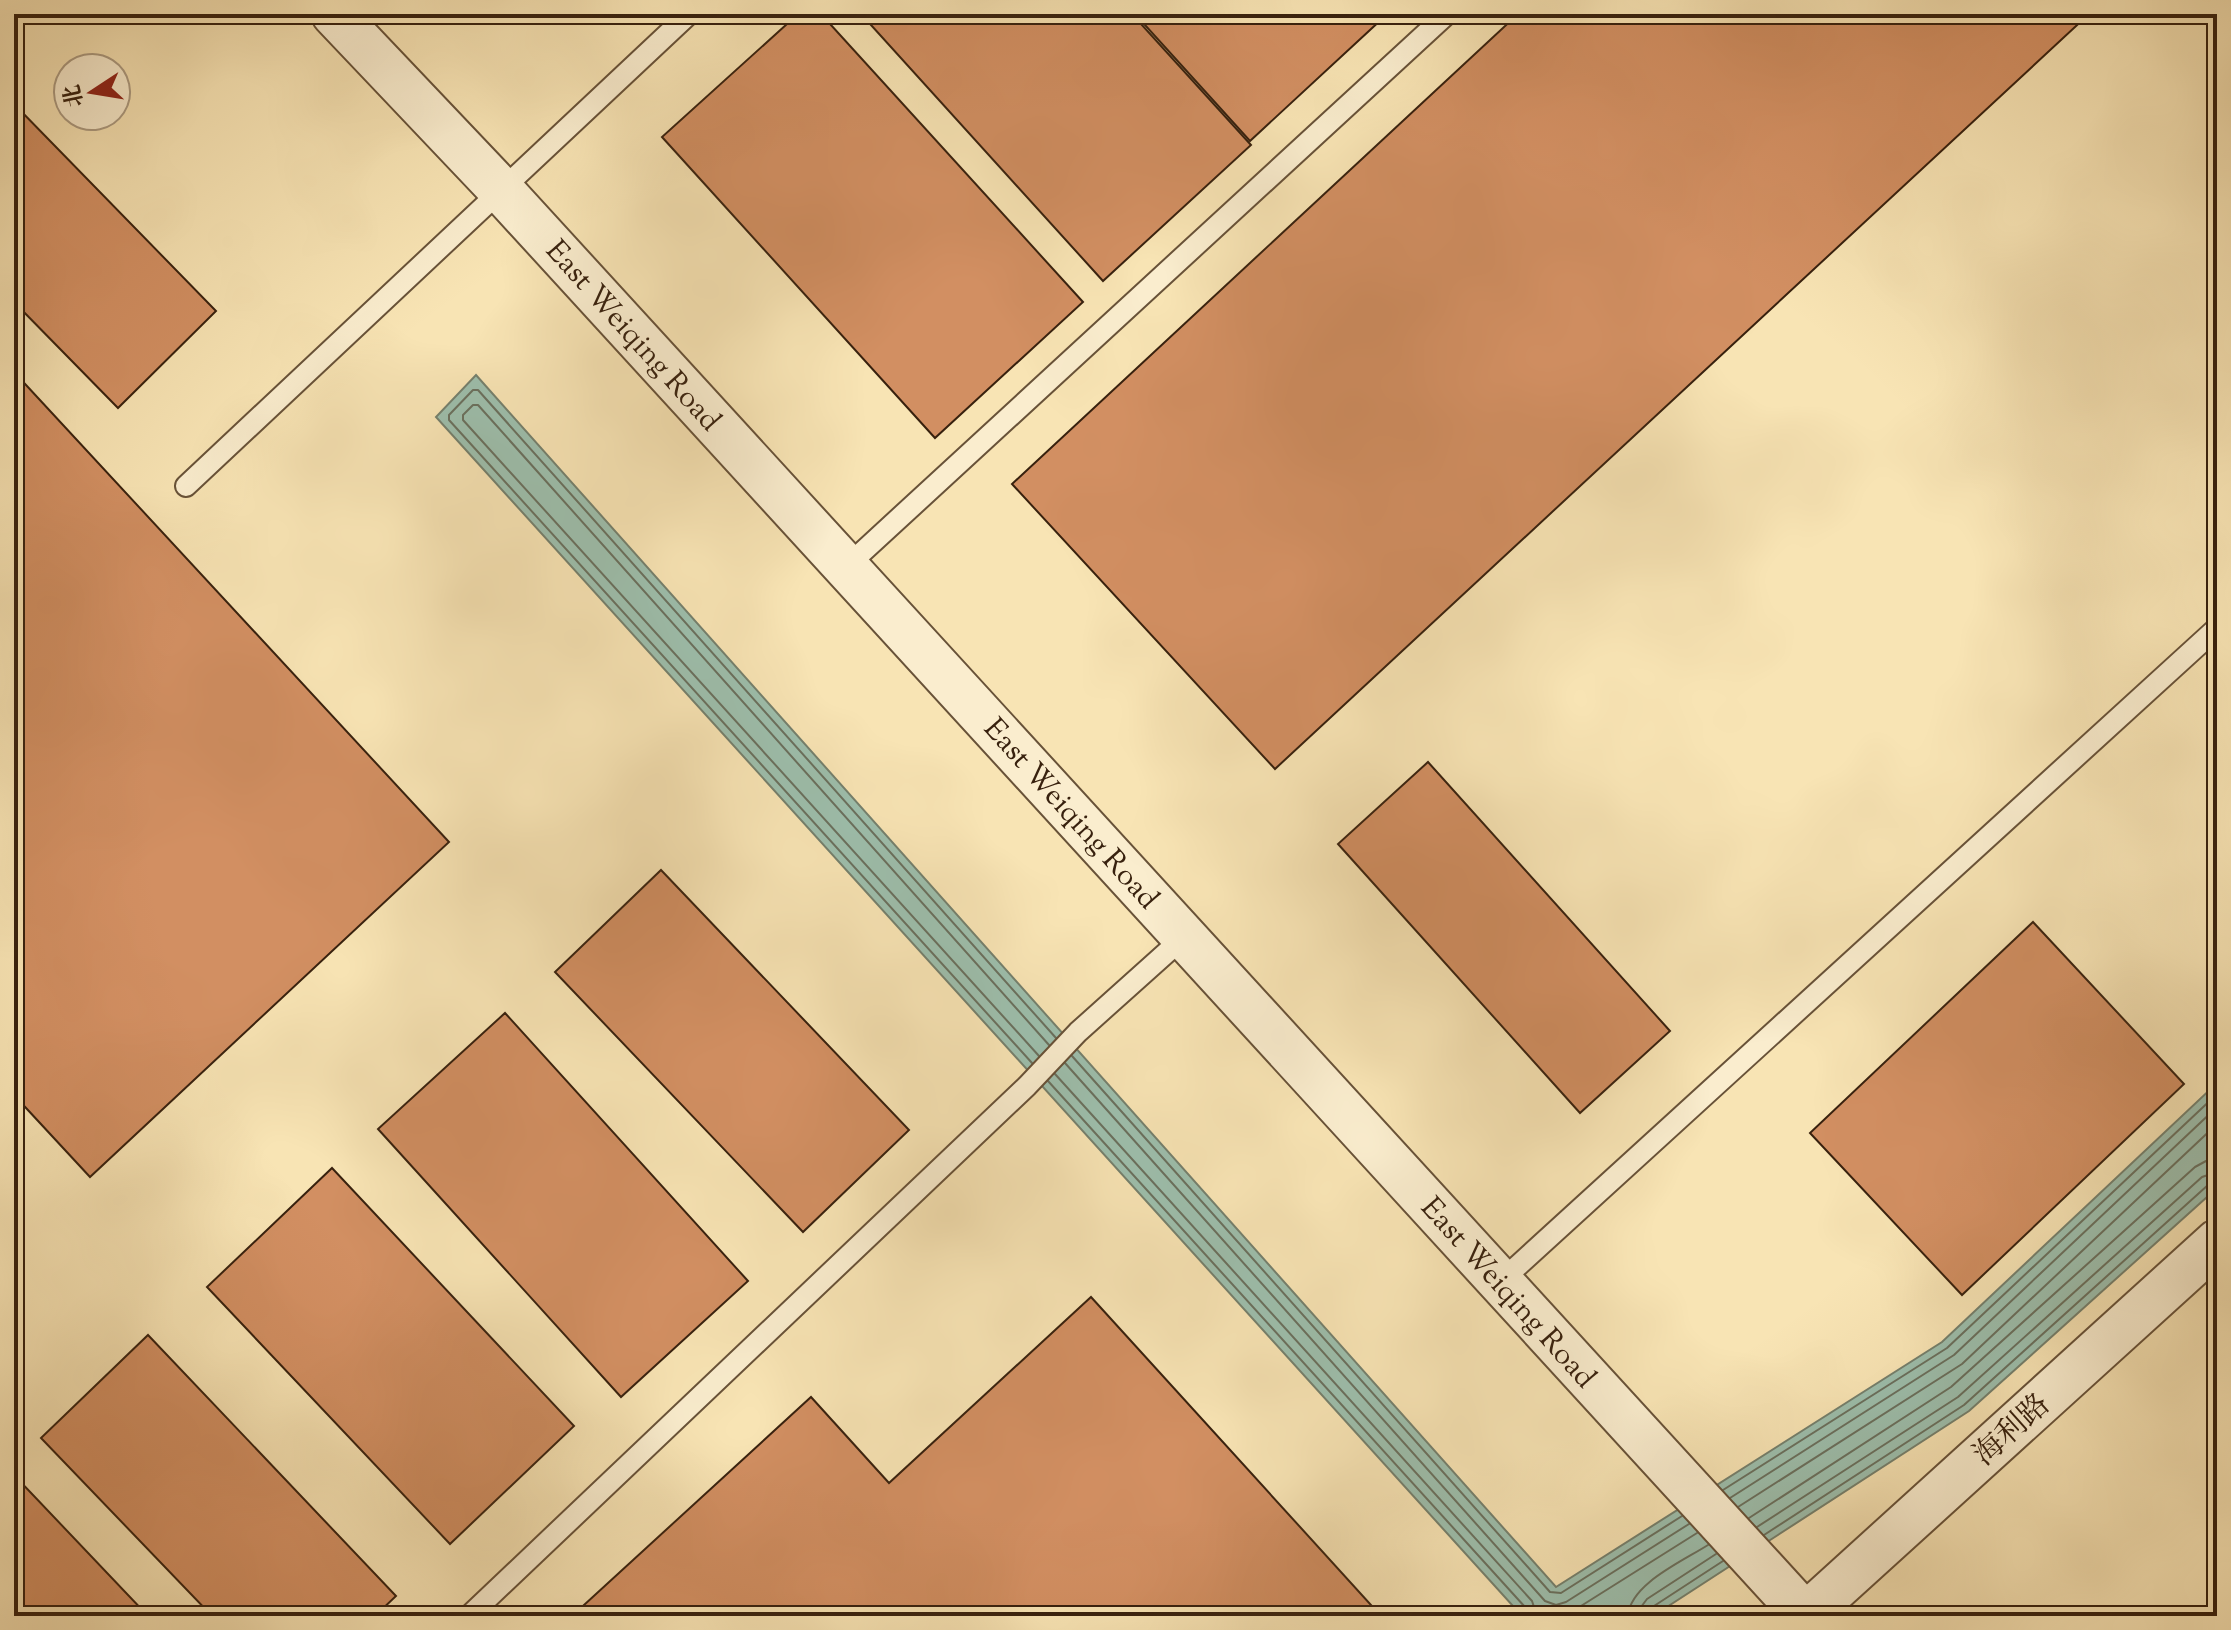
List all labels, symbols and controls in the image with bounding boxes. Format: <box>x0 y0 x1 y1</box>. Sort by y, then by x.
north arrow <box>52 52 132 132</box>
text: 北 <box>57 81 93 110</box>
street label: East Weiqing Road <box>534 232 730 442</box>
street label: East Weiqing Road <box>972 710 1168 920</box>
street label: East Weiqing Road <box>1409 1189 1605 1399</box>
street label: 海利路 <box>1965 1385 2061 1477</box>

